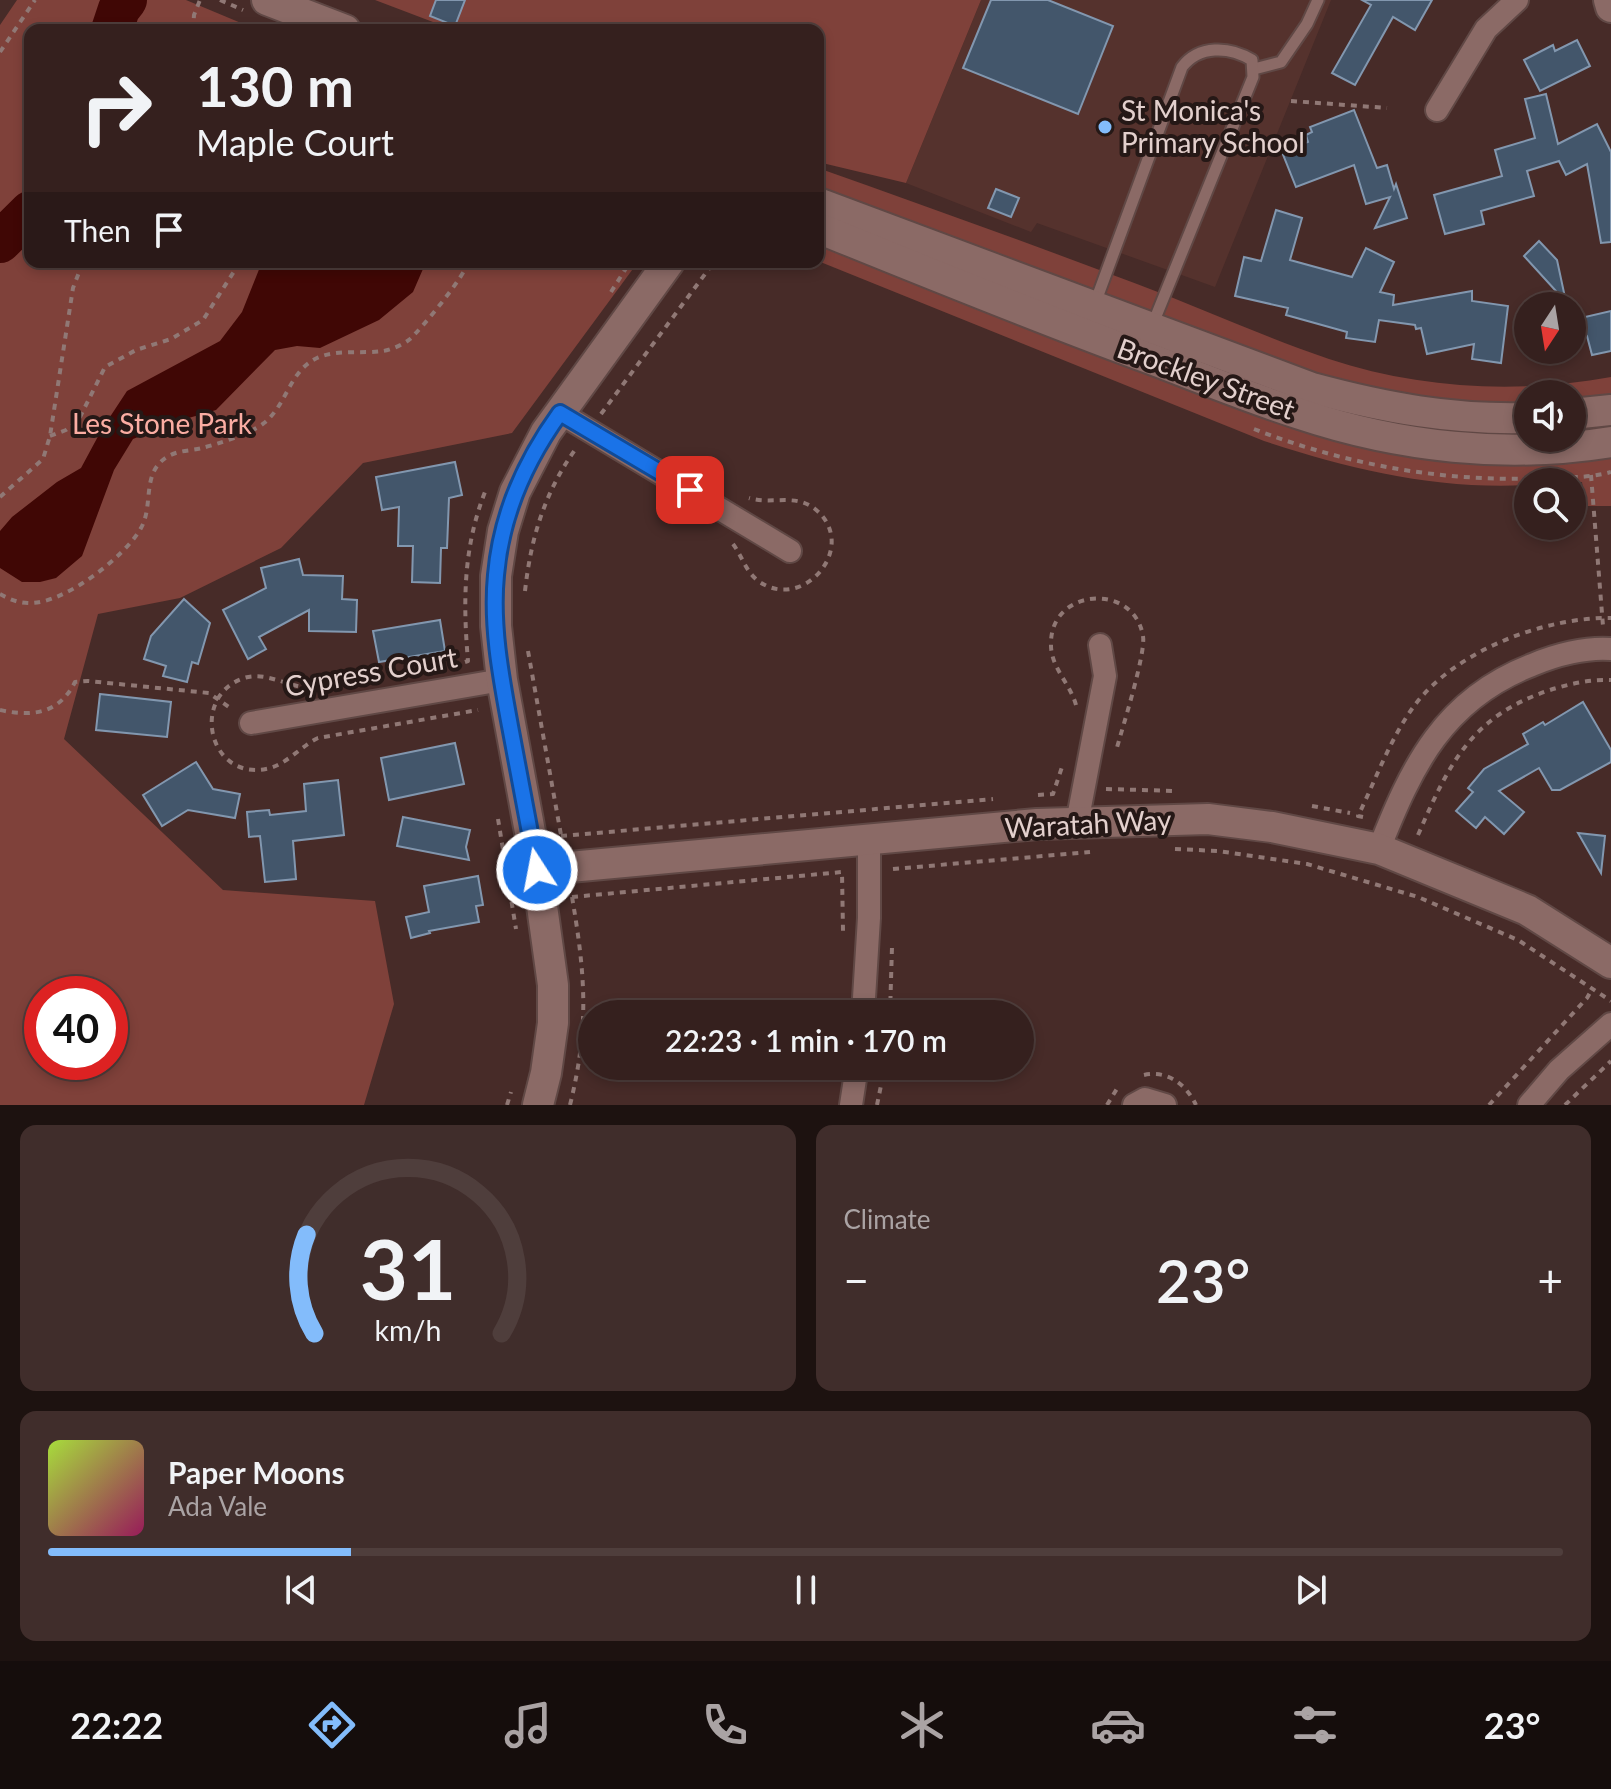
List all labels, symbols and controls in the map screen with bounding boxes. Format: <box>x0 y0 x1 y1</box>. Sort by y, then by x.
text: 130 m <box>196 52 354 119</box>
icon: right <box>64 56 168 160</box>
place label: St Monica's Primary School <box>1121 93 1305 159</box>
marker: St Monica's Primary School <box>1096 118 1114 136</box>
text: Maple Court <box>196 120 394 164</box>
icon: arrive <box>147 208 191 252</box>
text: Then <box>64 212 131 248</box>
north arrow <box>1514 292 1586 364</box>
map controls <box>1514 292 1586 540</box>
street label: Brockley Street <box>1113 330 1300 426</box>
button: sound <box>1514 380 1586 452</box>
park label: Les Stone Park <box>72 406 253 440</box>
pin <box>656 456 724 524</box>
icon: arrive <box>668 468 712 512</box>
button: search <box>1514 468 1586 540</box>
street label: Cypress Court <box>282 639 460 703</box>
street label: Waratah Way <box>1004 802 1173 844</box>
position arrow <box>495 828 579 912</box>
speed limit sign: 40 <box>24 976 128 1080</box>
text: 22:23 · 1 min · 170 m <box>665 1022 947 1058</box>
text: Climate <box>844 1203 930 1235</box>
text: 31 <box>360 1218 456 1318</box>
text: 23° <box>1156 1244 1251 1316</box>
text: − <box>844 1254 869 1306</box>
text: + <box>1537 1254 1563 1306</box>
text: km/h <box>374 1313 441 1347</box>
text: Paper Moons <box>168 1454 345 1490</box>
text: Ada Vale <box>168 1490 267 1522</box>
icon: previous <box>279 1568 323 1612</box>
icon: pause <box>784 1568 828 1612</box>
icon: next <box>1289 1568 1333 1612</box>
icon: directions <box>304 1697 360 1753</box>
icon: music <box>500 1697 556 1753</box>
icon: phone <box>697 1697 753 1753</box>
icon: climate <box>894 1697 950 1753</box>
icon: car <box>1090 1697 1146 1753</box>
icon: filters <box>1287 1697 1343 1753</box>
text: 22:22 <box>70 1703 163 1747</box>
text: 23° <box>1484 1703 1541 1747</box>

